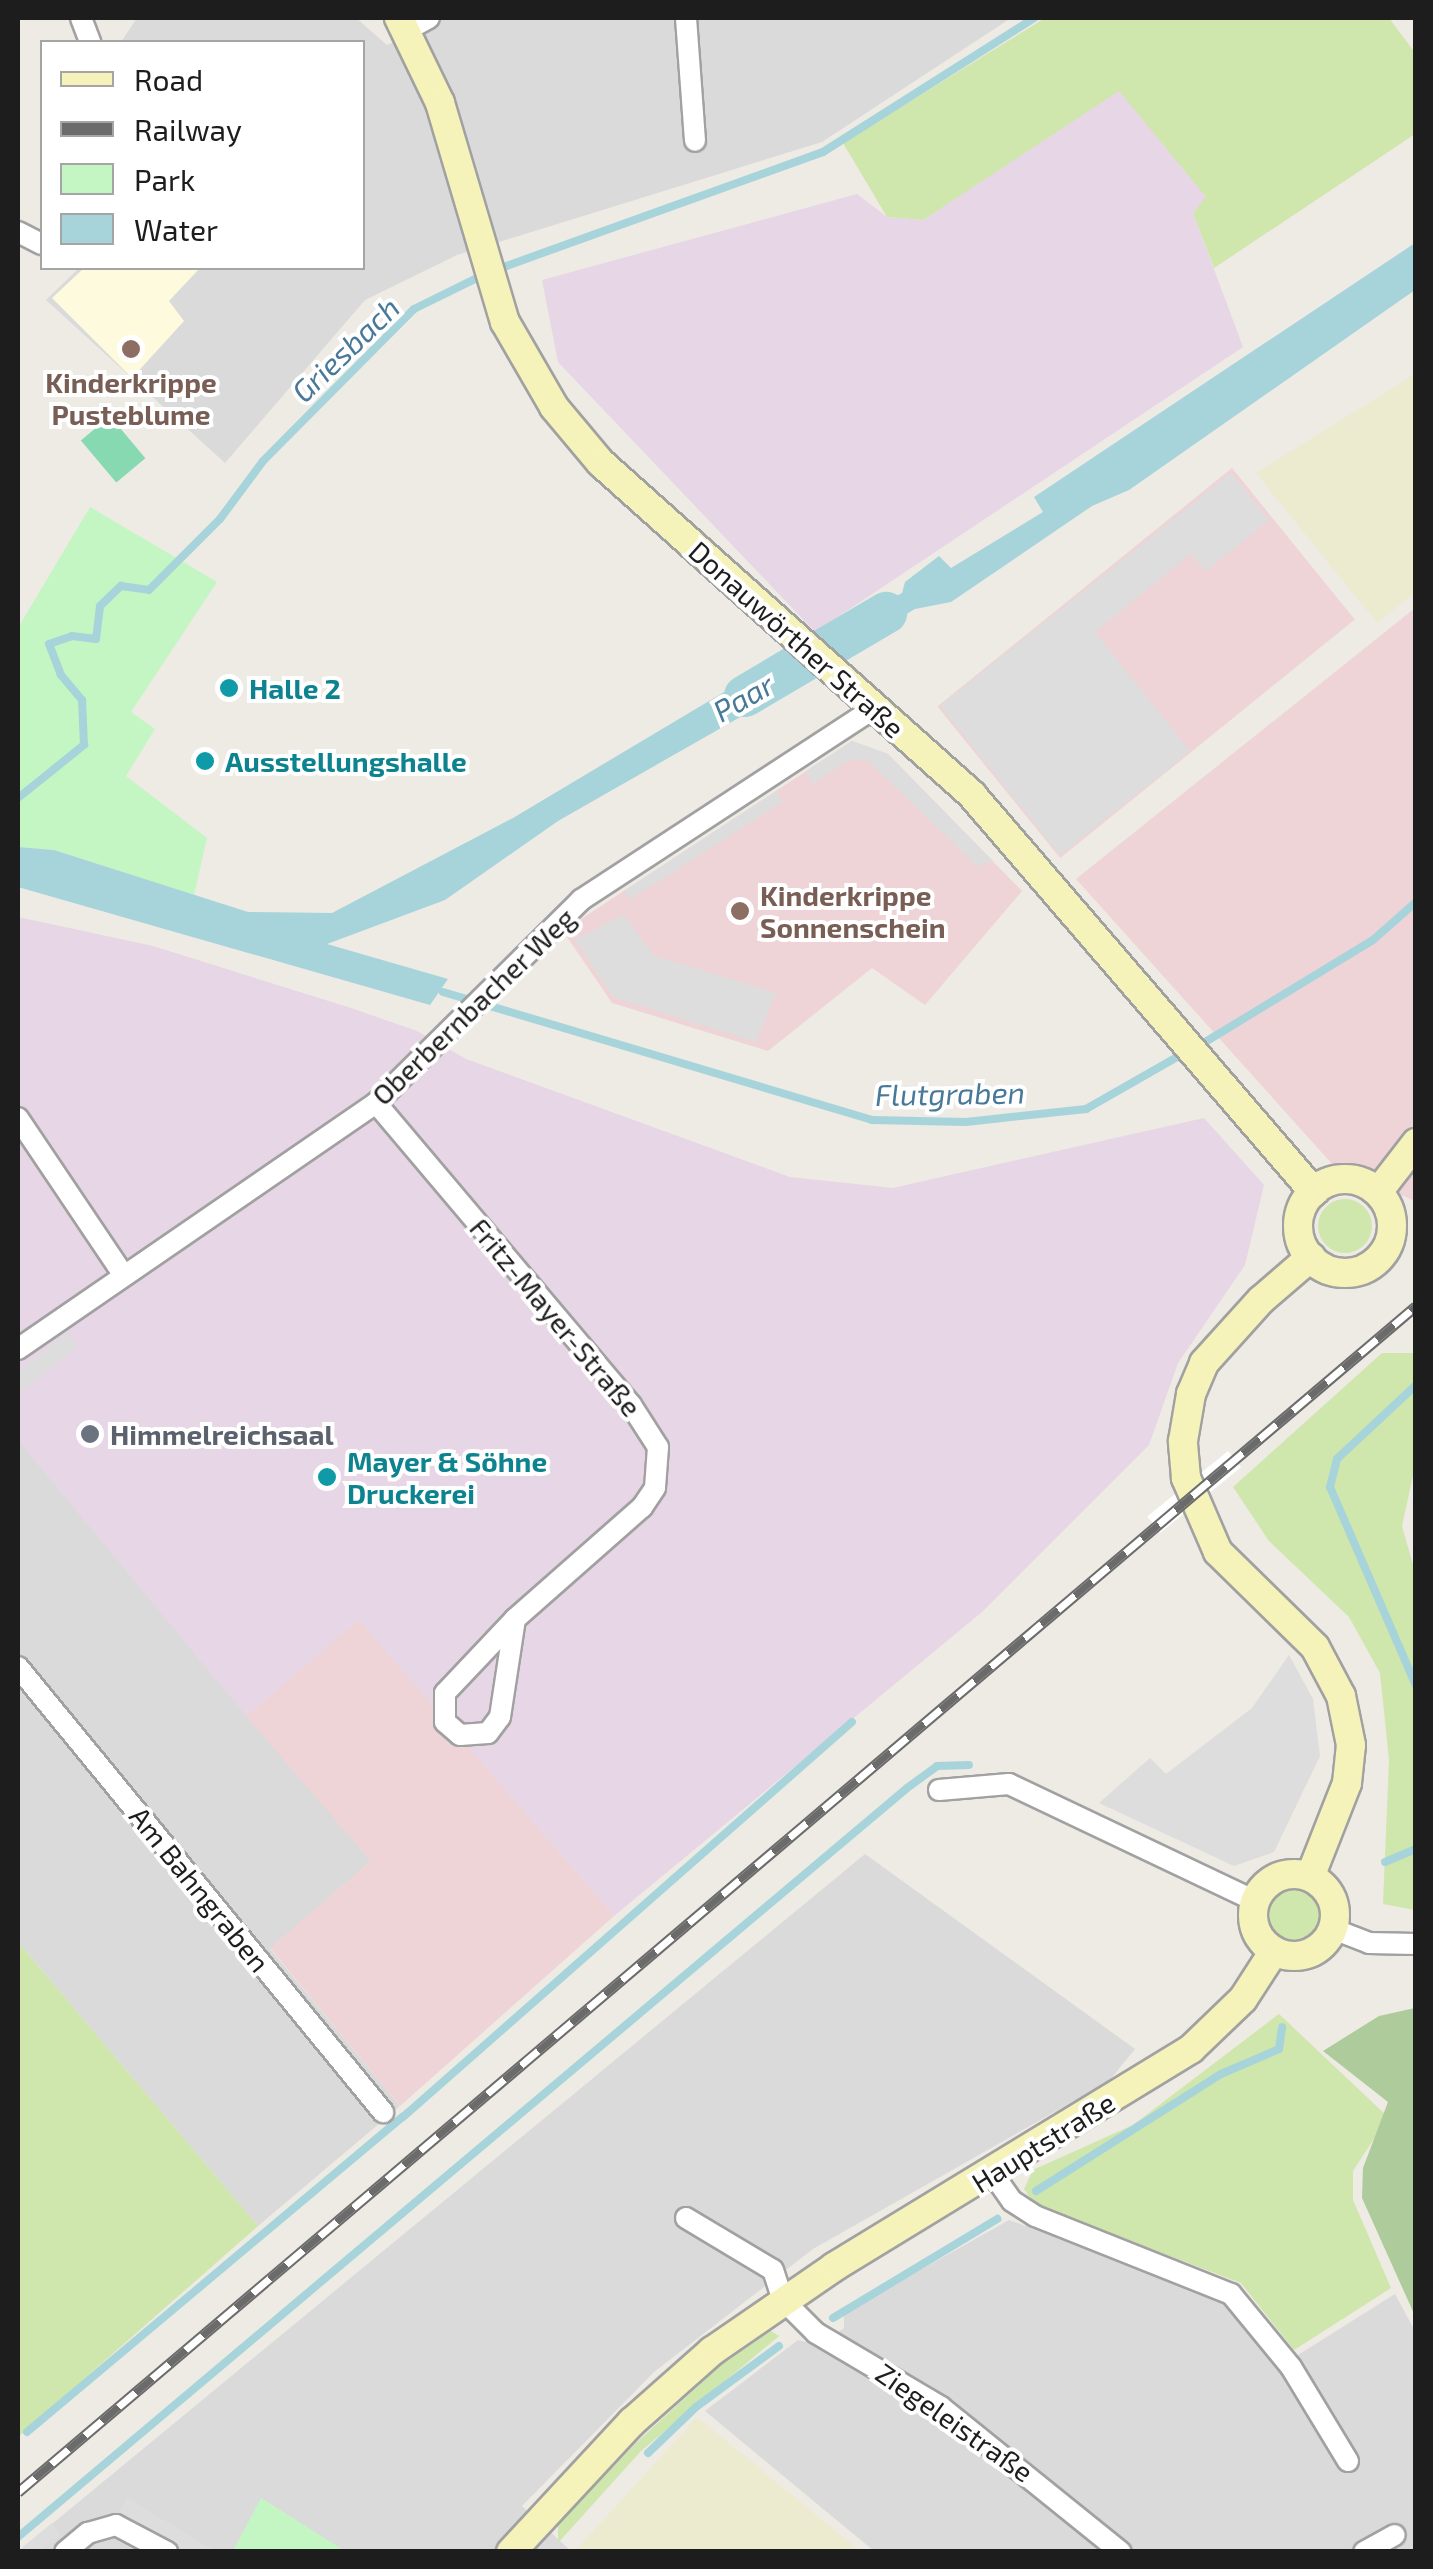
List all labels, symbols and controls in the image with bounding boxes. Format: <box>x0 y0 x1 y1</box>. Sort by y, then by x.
legend <box>40 40 365 270</box>
text: Road <box>134 61 203 97</box>
text: Railway <box>134 111 242 147</box>
text: Park <box>134 161 195 197</box>
text: Water <box>134 211 218 247</box>
water label: Griesbach <box>284 289 406 409</box>
marker: Kinderkrippe Pusteblume <box>120 338 142 360</box>
place label: Kinderkrippe Pusteblume <box>45 365 217 431</box>
street label: Donauwörther Straße <box>682 533 912 745</box>
water label: Paar <box>706 665 780 729</box>
place label: Halle 2 <box>249 671 341 705</box>
marker: Halle 2 <box>218 677 240 699</box>
place label: Ausstellungshalle <box>225 744 467 778</box>
marker: Ausstellungshalle <box>194 750 216 772</box>
place label: Kinderkrippe Sonnenschein <box>760 878 945 944</box>
street label: Oberbernbacher Weg <box>364 900 582 1112</box>
marker: Kinderkrippe Sonnenschein <box>729 900 751 922</box>
water label: Flutgraben <box>875 1074 1025 1112</box>
street label: Fritz-Mayer-Straße <box>463 1211 649 1423</box>
place label: Himmelreichsaal <box>110 1417 334 1451</box>
marker: Himmelreichsaal <box>79 1423 101 1445</box>
place label: Mayer & Söhne Druckerei <box>347 1444 548 1510</box>
marker: Mayer & Söhne Druckerei <box>316 1466 338 1488</box>
street label: Am Bahngraben <box>123 1800 277 1978</box>
street label: Hauptstraße <box>965 2085 1121 2199</box>
street label: Ziegeleistraße <box>870 2355 1040 2489</box>

